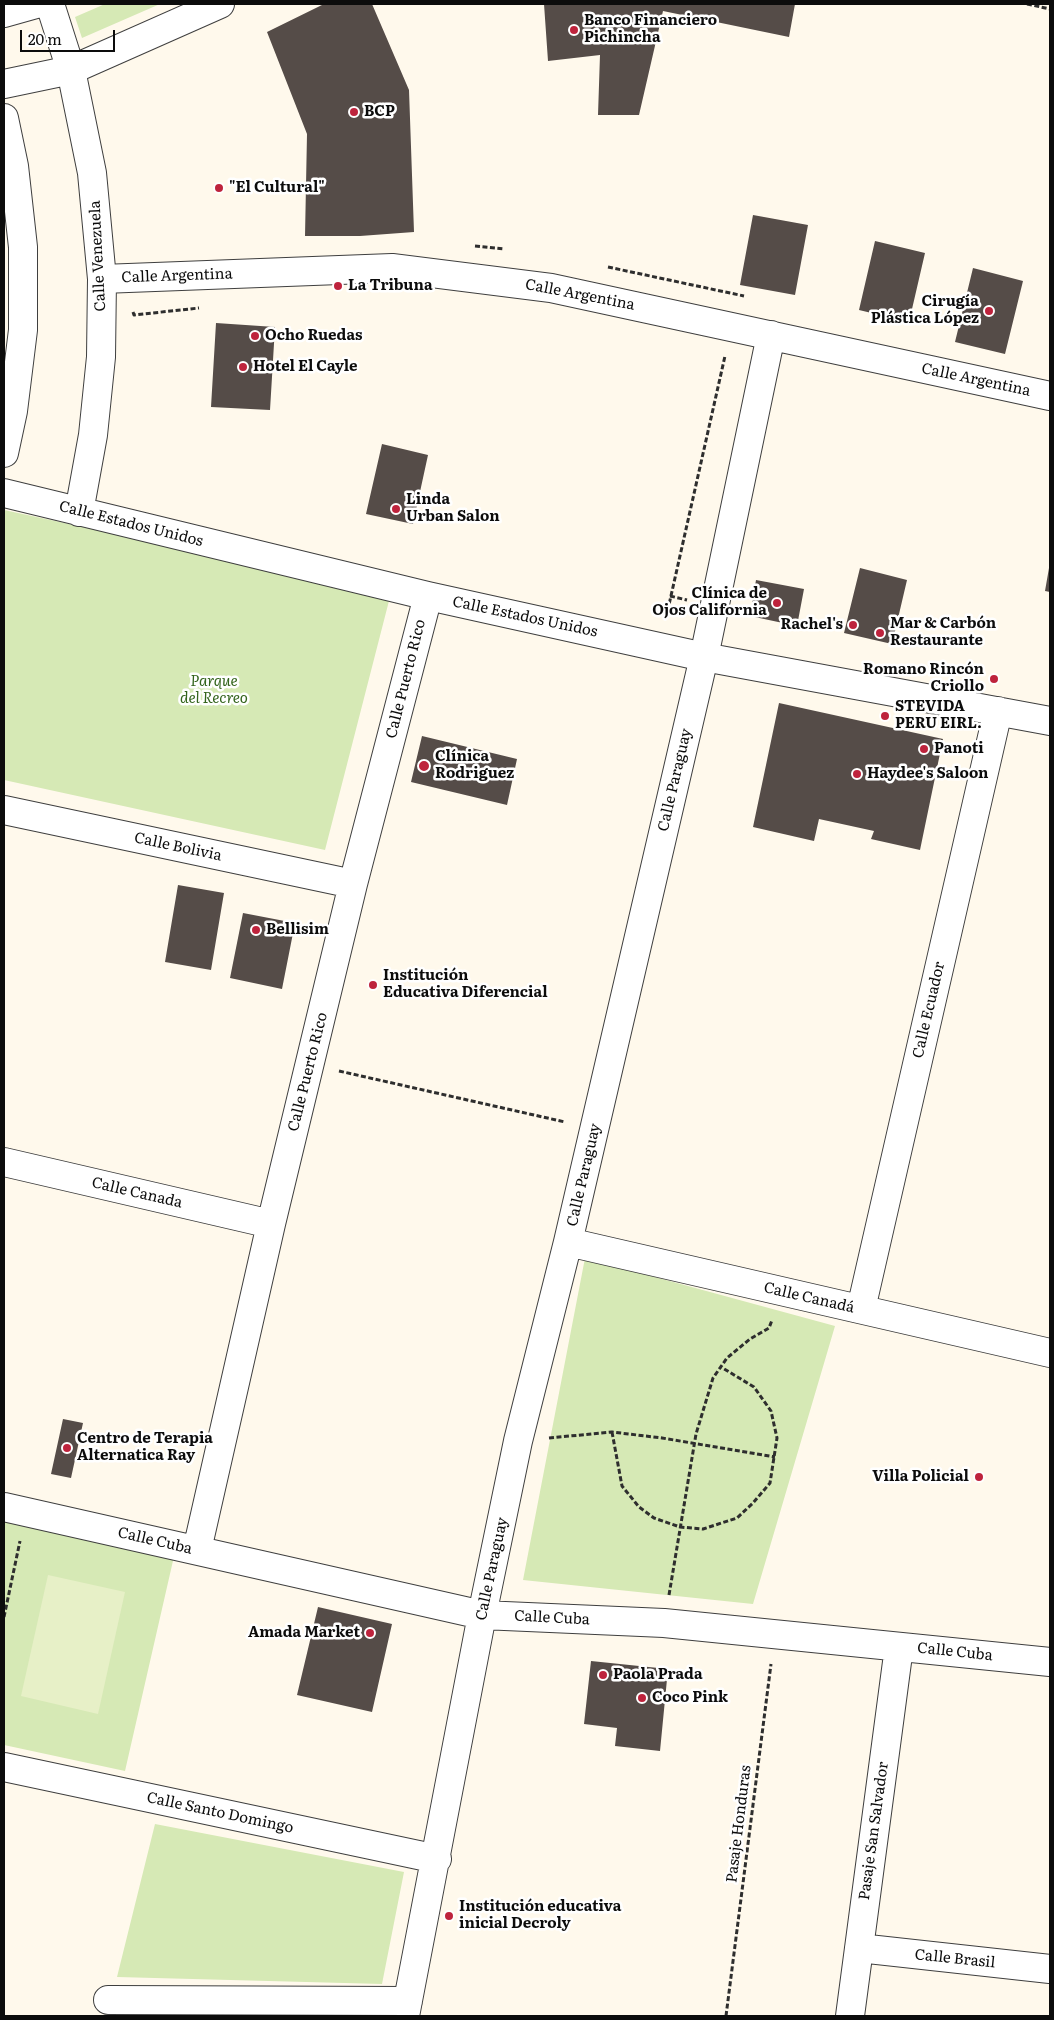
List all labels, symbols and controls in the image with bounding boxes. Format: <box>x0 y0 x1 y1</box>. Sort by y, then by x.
place label: Banco Financiero Pichincha <box>584 12 717 47</box>
scale bar <box>22 20 118 52</box>
marker: Banco Financiero Pichincha <box>568 24 580 36</box>
text: 20 m <box>28 27 62 50</box>
place label: BCP <box>364 103 395 121</box>
marker: BCP <box>348 106 360 118</box>
place label: "El Cultural" <box>229 179 325 197</box>
marker: "El Cultural" <box>213 182 225 194</box>
street label: Calle Venezuela <box>86 200 110 312</box>
street label: Calle Argentina <box>121 265 233 287</box>
street label: Calle Argentina <box>524 276 636 314</box>
place label: La Tribuna <box>348 277 433 295</box>
marker: La Tribuna <box>332 280 344 292</box>
place label: Cirugía Plástica López <box>871 293 979 328</box>
marker: Cirugía Plástica López <box>983 305 995 317</box>
place label: Ocho Ruedas <box>265 327 363 345</box>
marker: Ocho Ruedas <box>249 330 261 342</box>
place label: Hotel El Cayle <box>253 358 358 376</box>
street label: Calle Argentina <box>920 360 1032 400</box>
marker: Hotel El Cayle <box>237 361 249 373</box>
place label: Linda Urban Salon <box>406 491 500 526</box>
street label: Calle Estados Unidos <box>57 497 205 551</box>
marker: Linda Urban Salon <box>390 503 402 515</box>
place label: Clínica de Ojos California <box>652 585 767 620</box>
street label: Calle Estados Unidos <box>451 593 599 641</box>
marker: Clínica de Ojos California <box>771 597 783 609</box>
place label: Mar & Carbón Restaurante <box>890 615 996 650</box>
place label: Rachel's <box>780 616 843 634</box>
street label: Calle Puerto Rico <box>382 618 430 740</box>
marker: Rachel's <box>847 619 859 631</box>
marker: Mar & Carbón Restaurante <box>874 627 886 639</box>
place label: Romano Rincón Criollo <box>863 661 984 696</box>
park label: Parque del Recreo <box>180 673 248 708</box>
marker: Romano Rincón Criollo <box>988 673 1000 685</box>
place label: STEVIDA PERU EIRL. <box>895 698 982 733</box>
marker: STEVIDA PERU EIRL. <box>879 710 891 722</box>
street label: Calle Paraguay <box>654 727 696 833</box>
place label: Panoti <box>934 740 984 758</box>
marker: Panoti <box>918 743 930 755</box>
place label: Clínica Rodriguez <box>435 748 514 783</box>
marker: Clínica Rodriguez <box>417 759 431 773</box>
place label: Haydee's Saloon <box>867 765 989 783</box>
marker: Haydee's Saloon <box>851 768 863 780</box>
street label: Calle Bolivia <box>133 829 223 865</box>
place label: Bellisim <box>266 921 329 939</box>
marker: Bellisim <box>250 924 262 936</box>
street label: Calle Ecuador <box>909 960 949 1060</box>
place label: Institución Educativa Diferencial <box>383 967 548 1002</box>
marker: Institución Educativa Diferencial <box>367 979 379 991</box>
street label: Calle Puerto Rico <box>284 1011 332 1133</box>
street label: Calle Paraguay <box>563 1122 605 1228</box>
street label: Calle Canada <box>90 1174 184 1212</box>
street label: Calle Canadá <box>762 1279 856 1317</box>
place label: Centro de Terapia Alternatica Ray <box>77 1430 213 1465</box>
marker: Centro de Terapia Alternatica Ray <box>61 1442 73 1454</box>
place label: Villa Policial <box>872 1468 969 1486</box>
marker: Villa Policial <box>973 1471 985 1483</box>
street label: Calle Paraguay <box>472 1516 512 1622</box>
street label: Calle Cuba <box>116 1524 194 1558</box>
street label: Calle Cuba <box>514 1607 590 1629</box>
place label: Amada Market <box>248 1624 360 1642</box>
marker: Amada Market <box>364 1627 376 1639</box>
street label: Calle Cuba <box>916 1639 994 1665</box>
place label: Paola Prada <box>613 1666 703 1684</box>
marker: Paola Prada <box>597 1669 609 1681</box>
place label: Coco Pink <box>652 1689 728 1707</box>
marker: Coco Pink <box>636 1692 648 1704</box>
street label: Pasaje San Salvador <box>855 1761 893 1901</box>
street label: Pasaje Honduras <box>723 1764 755 1884</box>
street label: Calle Santo Domingo <box>145 1789 295 1837</box>
place label: Institución educativa inicial Decroly <box>459 1898 621 1933</box>
marker: Institución educativa inicial Decroly <box>443 1910 455 1922</box>
street label: Calle Brasil <box>914 1946 996 1972</box>

